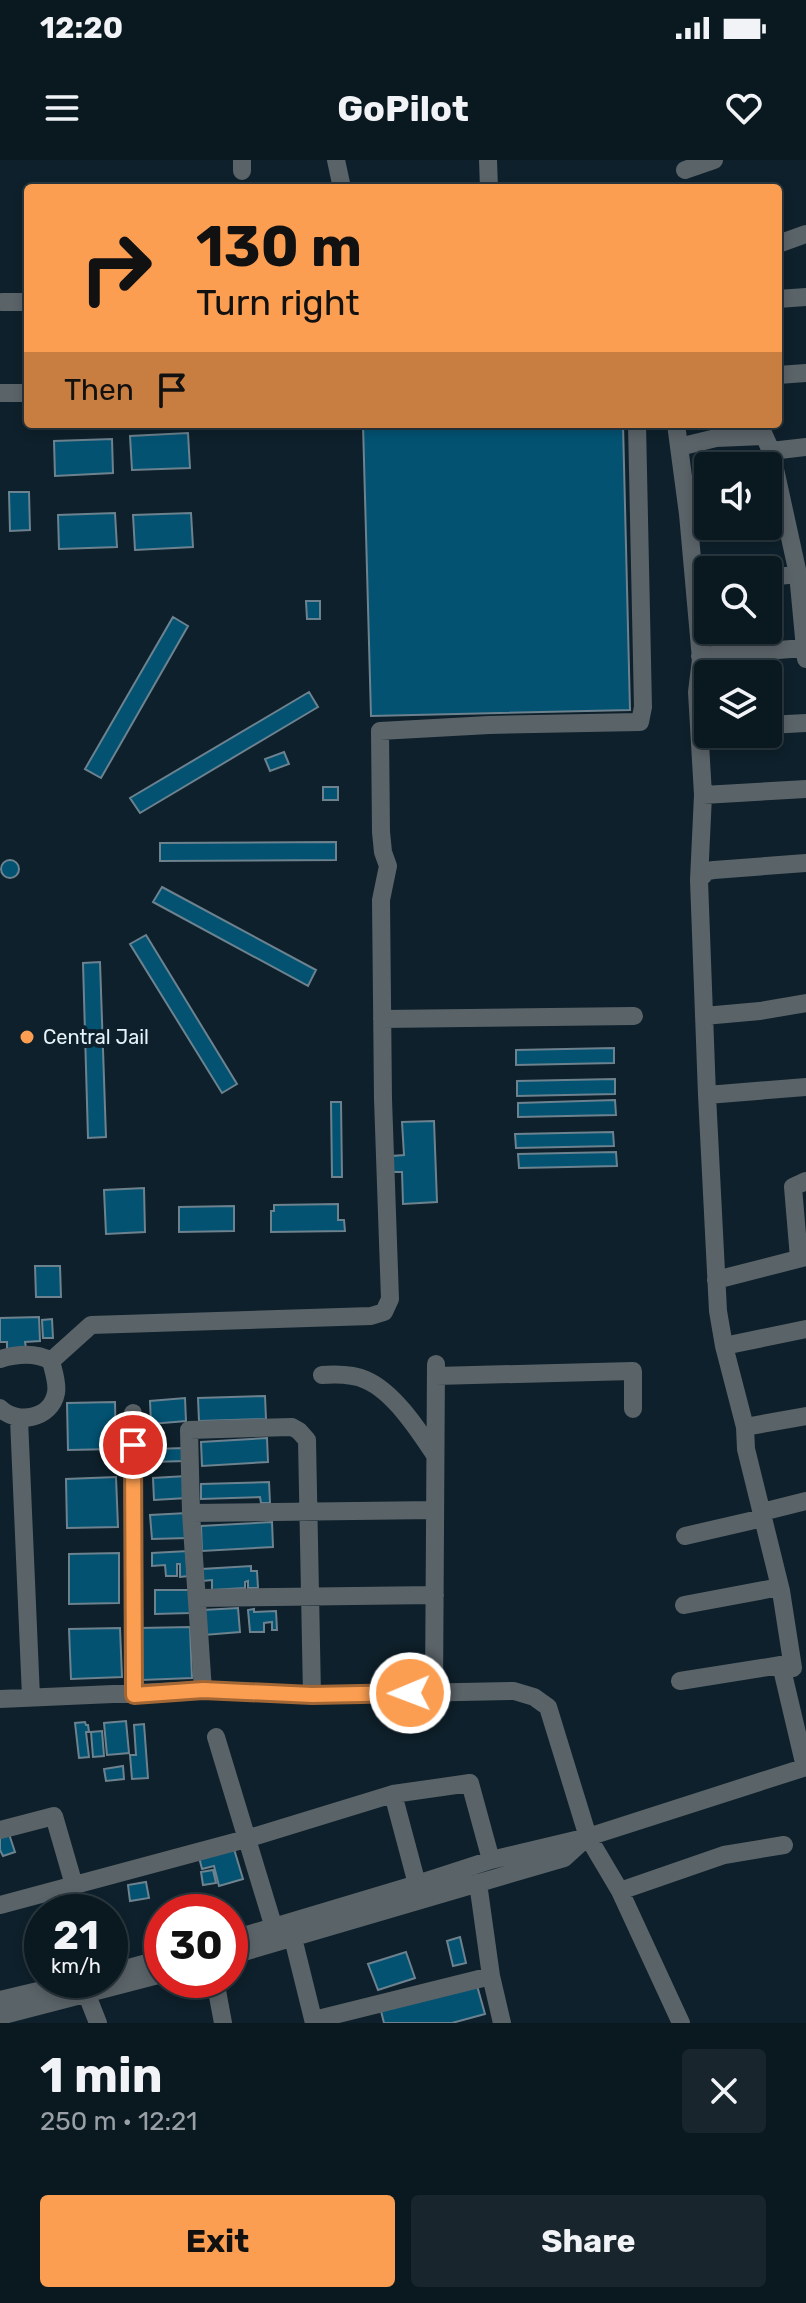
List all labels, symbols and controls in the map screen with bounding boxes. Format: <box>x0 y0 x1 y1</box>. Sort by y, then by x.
text: 12:20 <box>40 10 123 46</box>
icon: menu <box>40 86 84 130</box>
icon: heart <box>722 86 766 130</box>
text: GoPilot <box>337 87 469 130</box>
text: 130 m <box>196 214 362 280</box>
icon: right <box>64 216 168 320</box>
text: Turn right <box>196 281 360 324</box>
icon: arrive <box>150 368 194 412</box>
text: Then <box>64 372 134 408</box>
map controls <box>694 452 782 748</box>
button: sound <box>694 452 782 540</box>
button: search <box>694 556 782 644</box>
button: layers <box>694 660 782 748</box>
place label: Central Jail <box>43 1025 149 1049</box>
marker: Central Jail <box>18 1028 36 1046</box>
pin <box>99 1411 167 1479</box>
icon: arrive <box>111 1423 155 1467</box>
position arrow <box>368 1651 452 1735</box>
speed limit sign: 30 <box>144 1894 248 1998</box>
text: 21 <box>53 1912 99 1959</box>
text: km/h <box>51 1954 101 1978</box>
text: 1 min <box>40 2047 163 2104</box>
button: close <box>682 2049 766 2133</box>
text: 250 m · 12:21 <box>40 2106 197 2137</box>
button: Exit <box>40 2195 395 2287</box>
button: Share <box>411 2195 766 2287</box>

